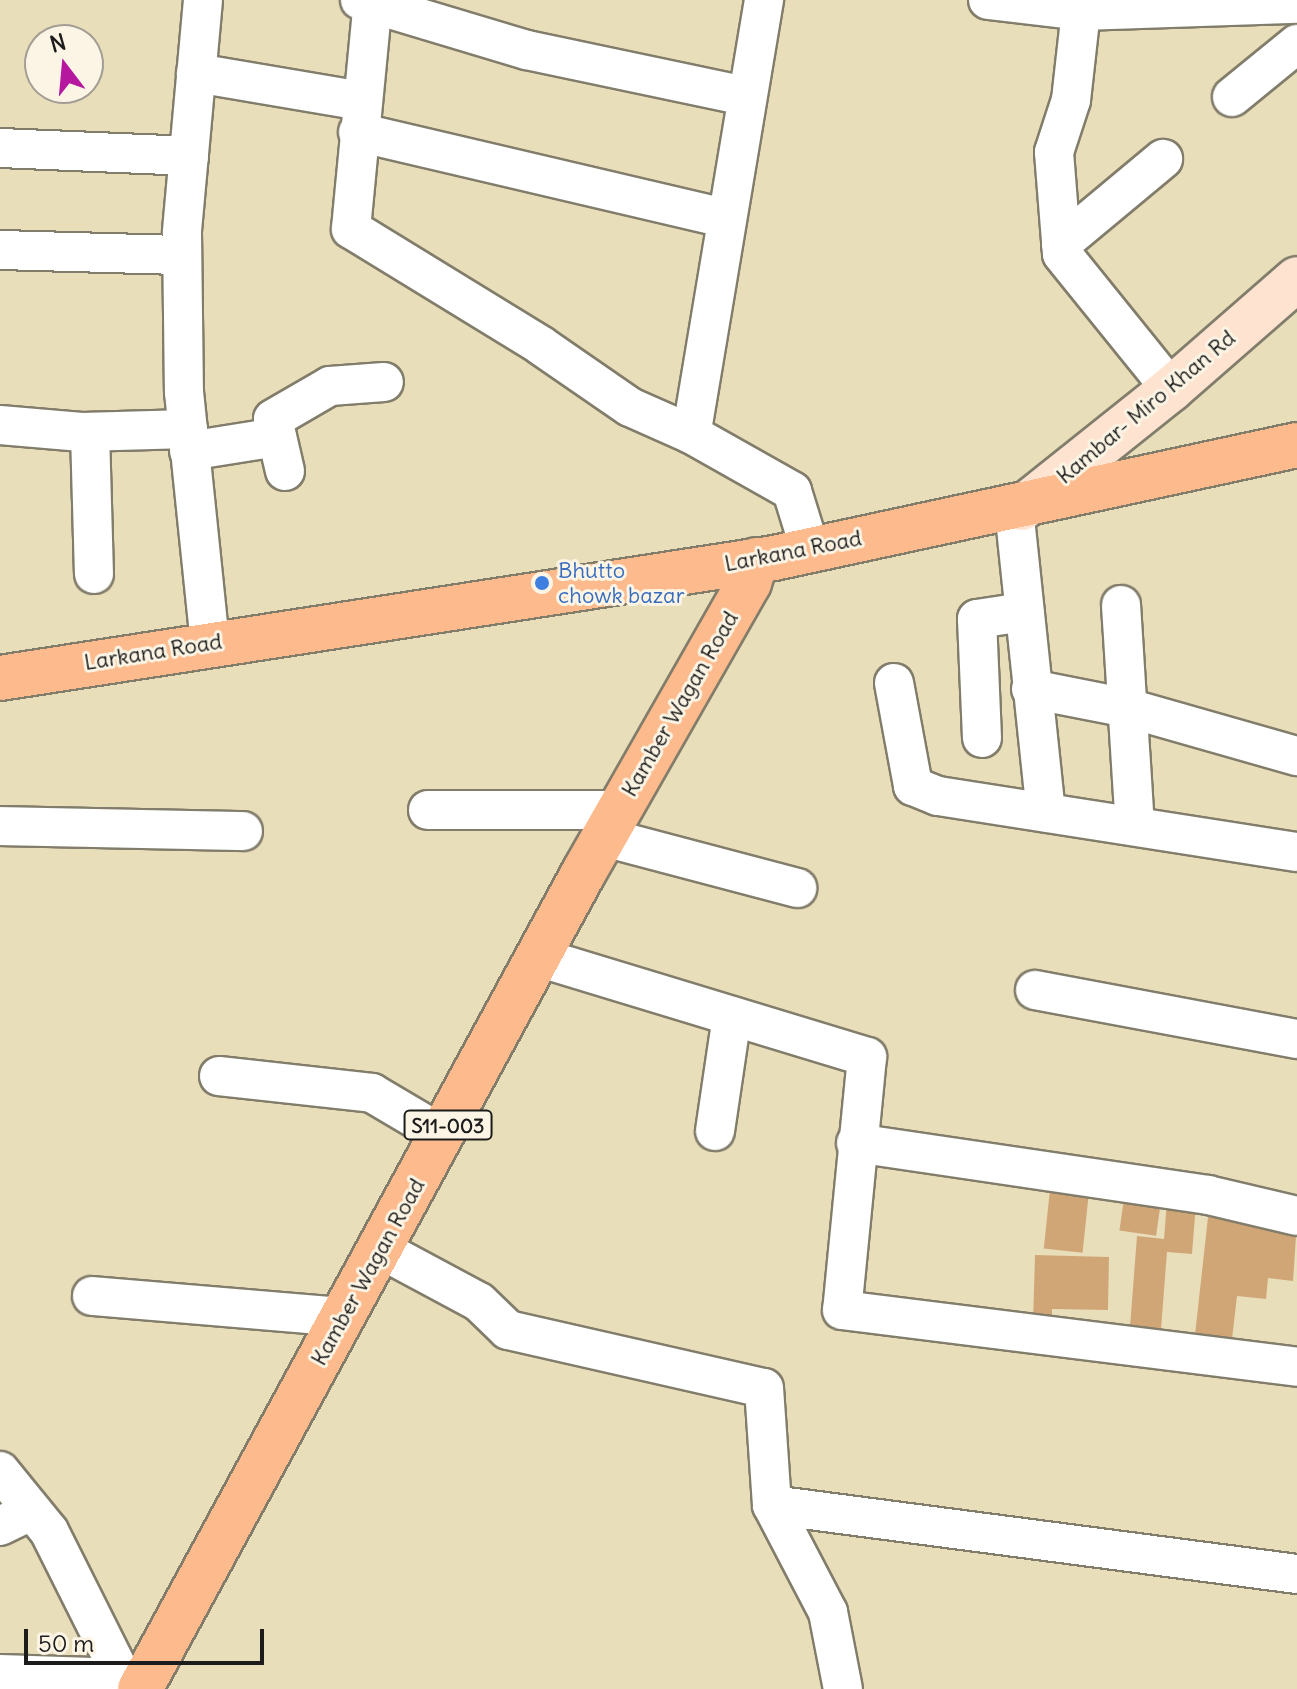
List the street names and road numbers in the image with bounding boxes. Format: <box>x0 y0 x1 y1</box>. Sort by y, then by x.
street label: Kambar- Miro Khan Rd <box>1051 325 1241 489</box>
street label: Larkana Road <box>722 525 864 577</box>
street label: Kamber Wagan Road <box>616 607 744 801</box>
street label: Larkana Road <box>82 628 224 676</box>
road number: S11-003 <box>402 1109 494 1141</box>
street label: Kamber Wagan Road <box>306 1174 430 1370</box>

